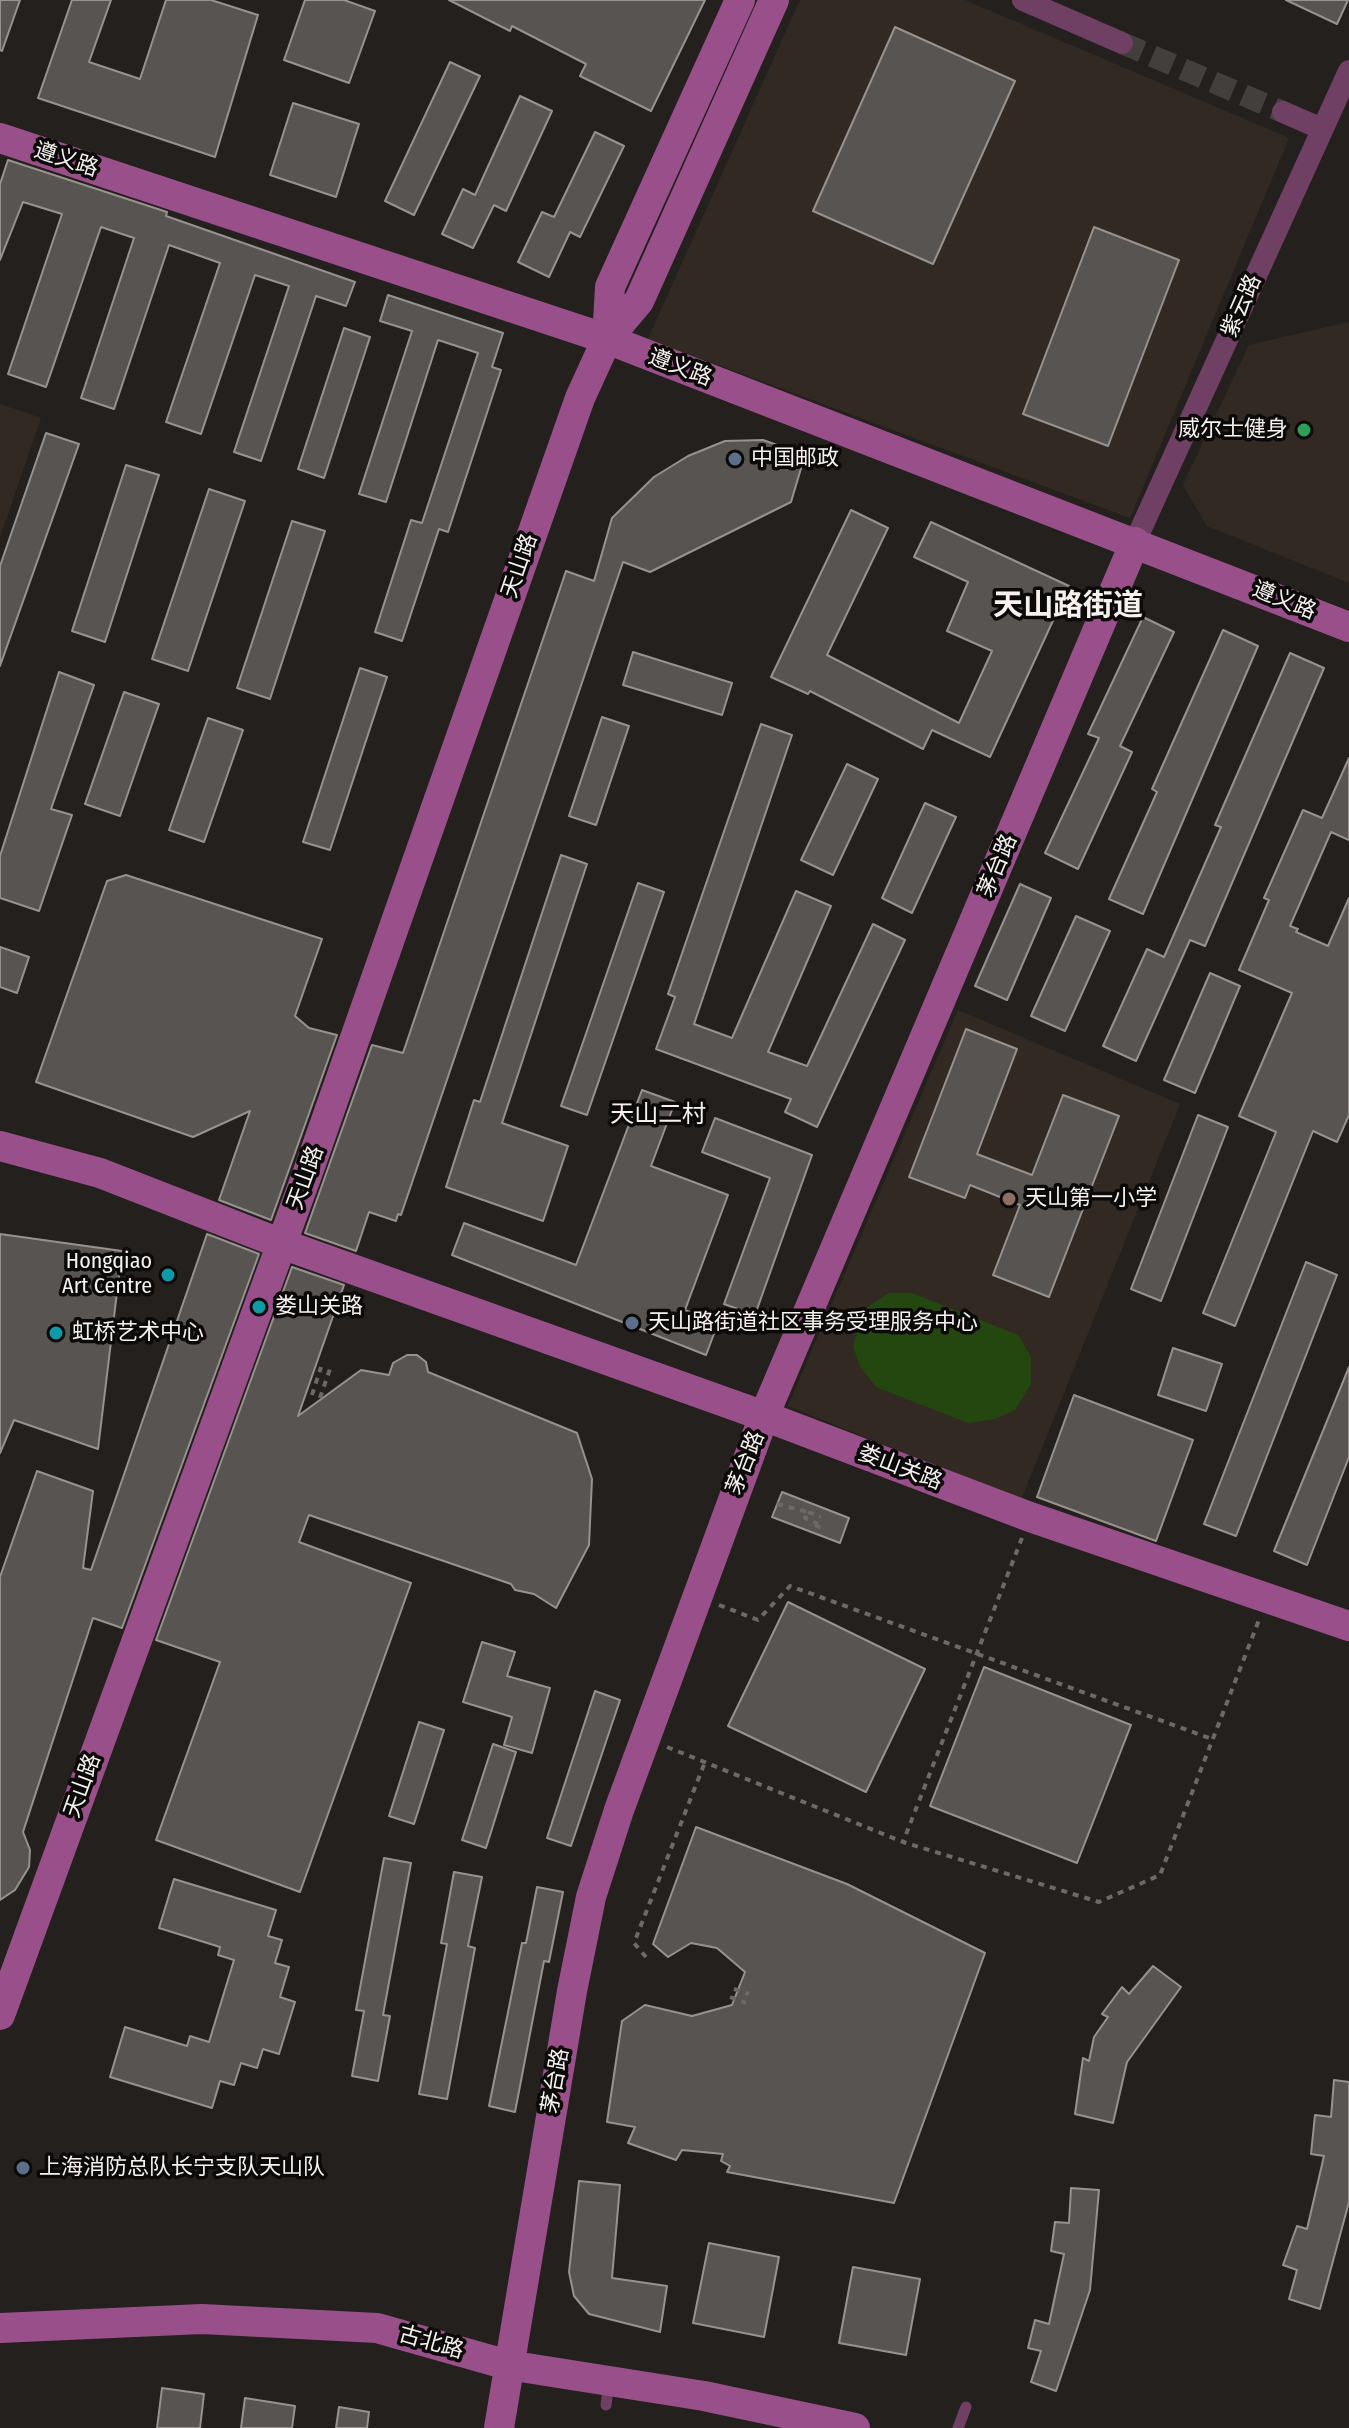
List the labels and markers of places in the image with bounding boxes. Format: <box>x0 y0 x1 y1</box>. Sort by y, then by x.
place label: 威尔士健身 <box>1178 417 1288 443</box>
marker: 威尔士健身 <box>1295 421 1313 439</box>
place label: 中国邮政 <box>751 446 839 472</box>
marker: 中国邮政 <box>726 450 744 468</box>
place label: 天山第一小学 <box>1025 1186 1157 1212</box>
marker: 天山第一小学 <box>1000 1190 1018 1208</box>
place label: Hongqiao Art Centre <box>62 1249 152 1300</box>
marker: Hongqiao Art Centre <box>159 1266 177 1284</box>
place label: 娄山关路 <box>275 1294 363 1320</box>
marker: 娄山关路 <box>250 1298 268 1316</box>
place label: 天山路街道社区事务受理服务中心 <box>648 1310 978 1336</box>
marker: 天山路街道社区事务受理服务中心 <box>623 1314 641 1332</box>
place label: 虹桥艺术中心 <box>72 1320 204 1346</box>
marker: 虹桥艺术中心 <box>47 1324 65 1342</box>
place label: 上海消防总队长宁支队天山队 <box>39 2155 325 2181</box>
marker: 上海消防总队长宁支队天山队 <box>14 2159 32 2177</box>

